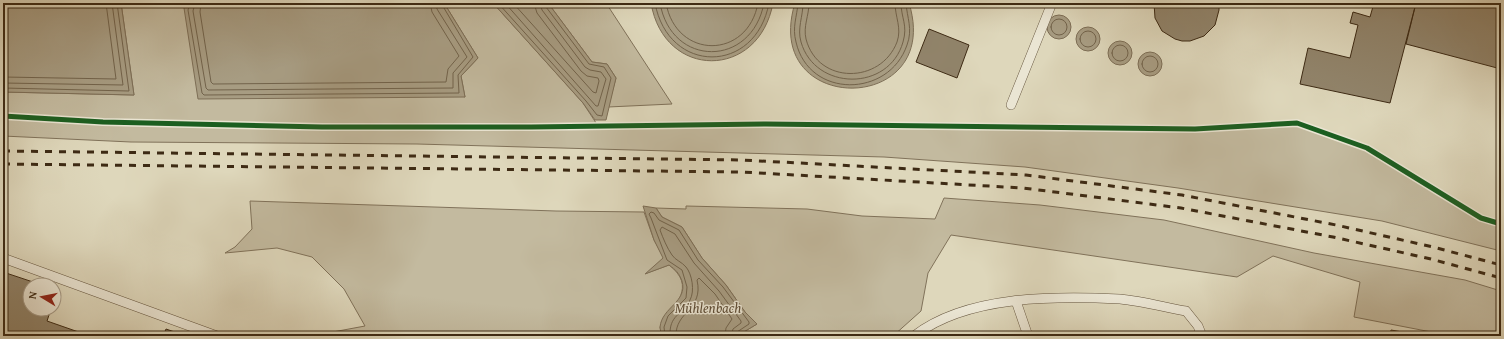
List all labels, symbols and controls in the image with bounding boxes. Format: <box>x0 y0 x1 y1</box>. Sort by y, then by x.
north arrow <box>22 277 62 317</box>
text: N <box>24 290 41 300</box>
water label: Mühlenbach <box>675 298 741 318</box>

